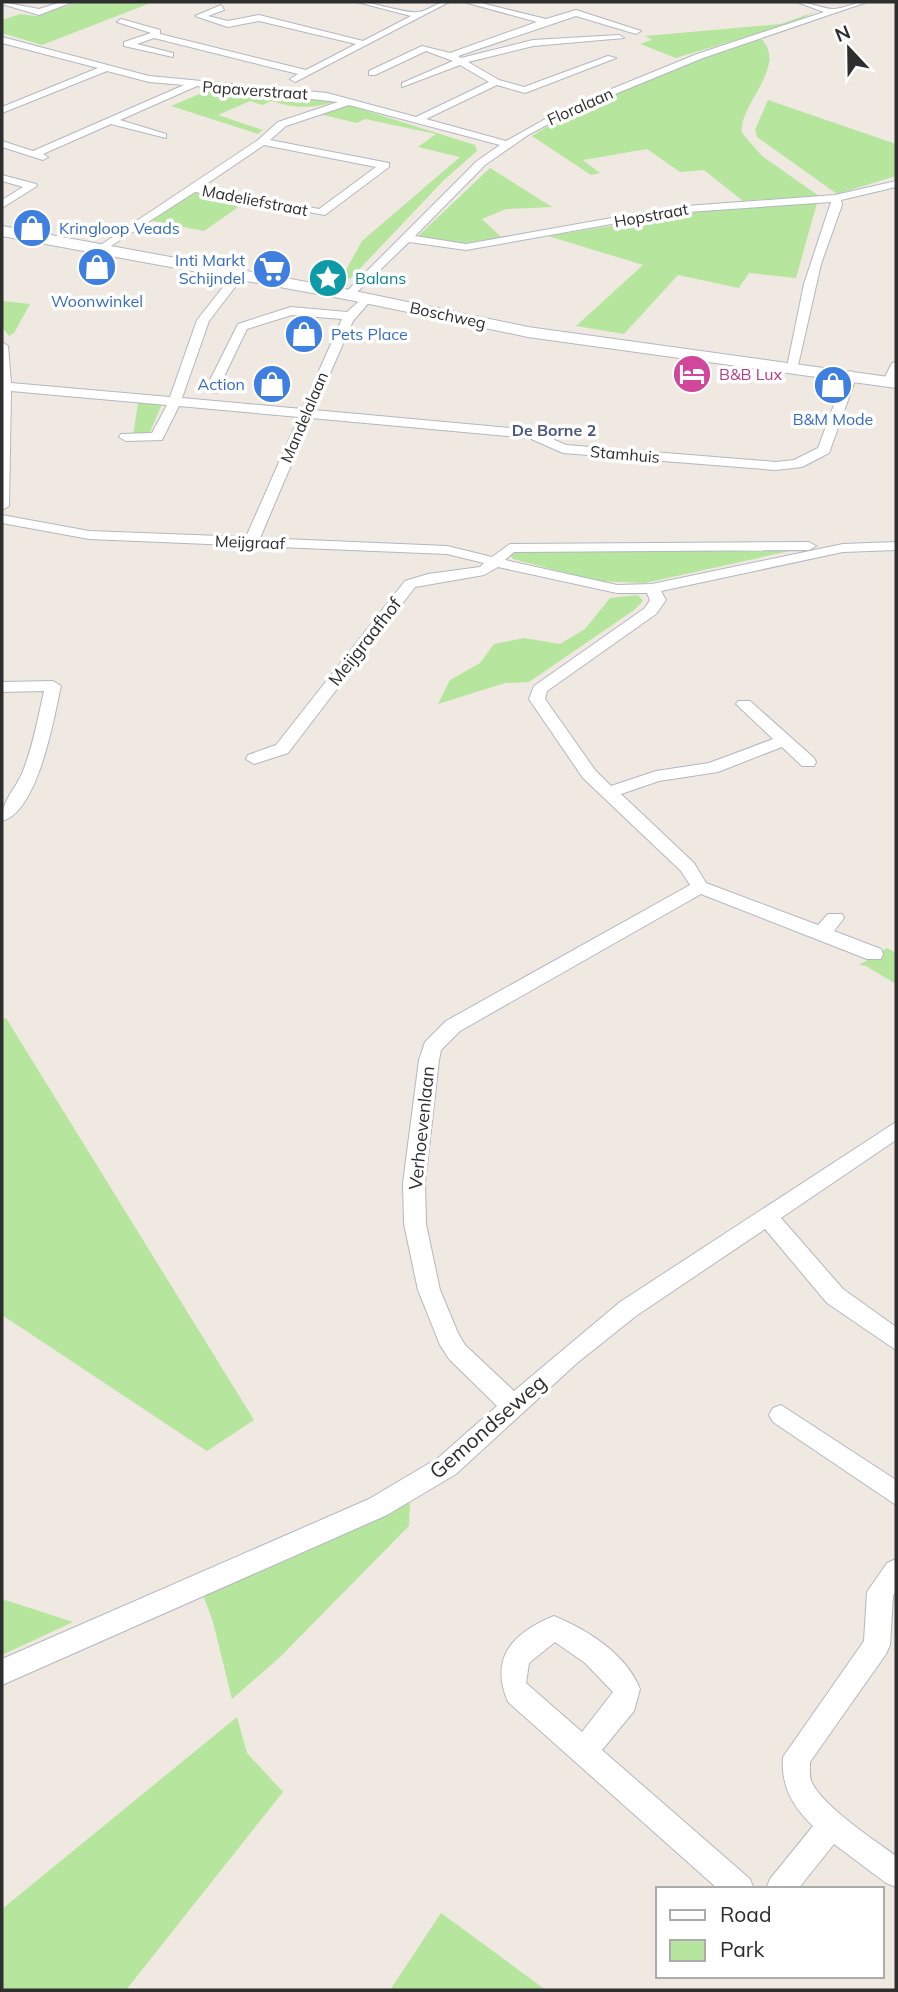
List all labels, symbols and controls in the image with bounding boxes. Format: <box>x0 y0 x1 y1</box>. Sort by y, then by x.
north arrow <box>814 14 884 84</box>
text: N <box>831 19 854 47</box>
street label: Papaverstraat <box>202 76 309 104</box>
street label: Floralaan <box>544 83 616 129</box>
street label: Madeliefstraat <box>200 180 310 220</box>
street label: Hopstraat <box>612 199 690 231</box>
shop icon: Kringloop Veads <box>11 207 53 249</box>
place label: Kringloop Veads <box>59 218 180 238</box>
shop icon: Woonwinkel <box>76 246 118 288</box>
supermarket icon: Inti Markt Schijndel <box>251 248 293 290</box>
place label: Inti Markt Schijndel <box>175 250 245 288</box>
place icon: Balans <box>307 257 349 299</box>
place label: Balans <box>355 268 406 288</box>
place label: Woonwinkel <box>51 291 143 311</box>
street label: Boschweg <box>408 297 488 333</box>
shop icon: Pets Place <box>283 313 325 355</box>
place label: Pets Place <box>331 324 408 344</box>
hotel icon: B&B Lux <box>671 353 713 395</box>
shop icon: Action <box>251 363 293 405</box>
place label: B&B Lux <box>719 364 782 384</box>
shop icon: B&M Mode <box>812 364 854 406</box>
street label: Mandelalaan <box>276 369 332 465</box>
place label: Action <box>197 374 245 394</box>
place label: B&M Mode <box>793 409 873 429</box>
district label: De Borne 2 <box>512 420 596 440</box>
street label: Stamhuis <box>589 441 661 467</box>
street label: Meijgraaf <box>215 531 286 553</box>
street label: Meijgraafhof <box>323 592 407 690</box>
street label: Verhoevenlaan <box>404 1065 439 1191</box>
street label: Gemondseweg <box>424 1369 551 1484</box>
legend <box>656 1887 884 1978</box>
text: Road <box>720 1901 771 1927</box>
text: Park <box>720 1936 764 1962</box>

